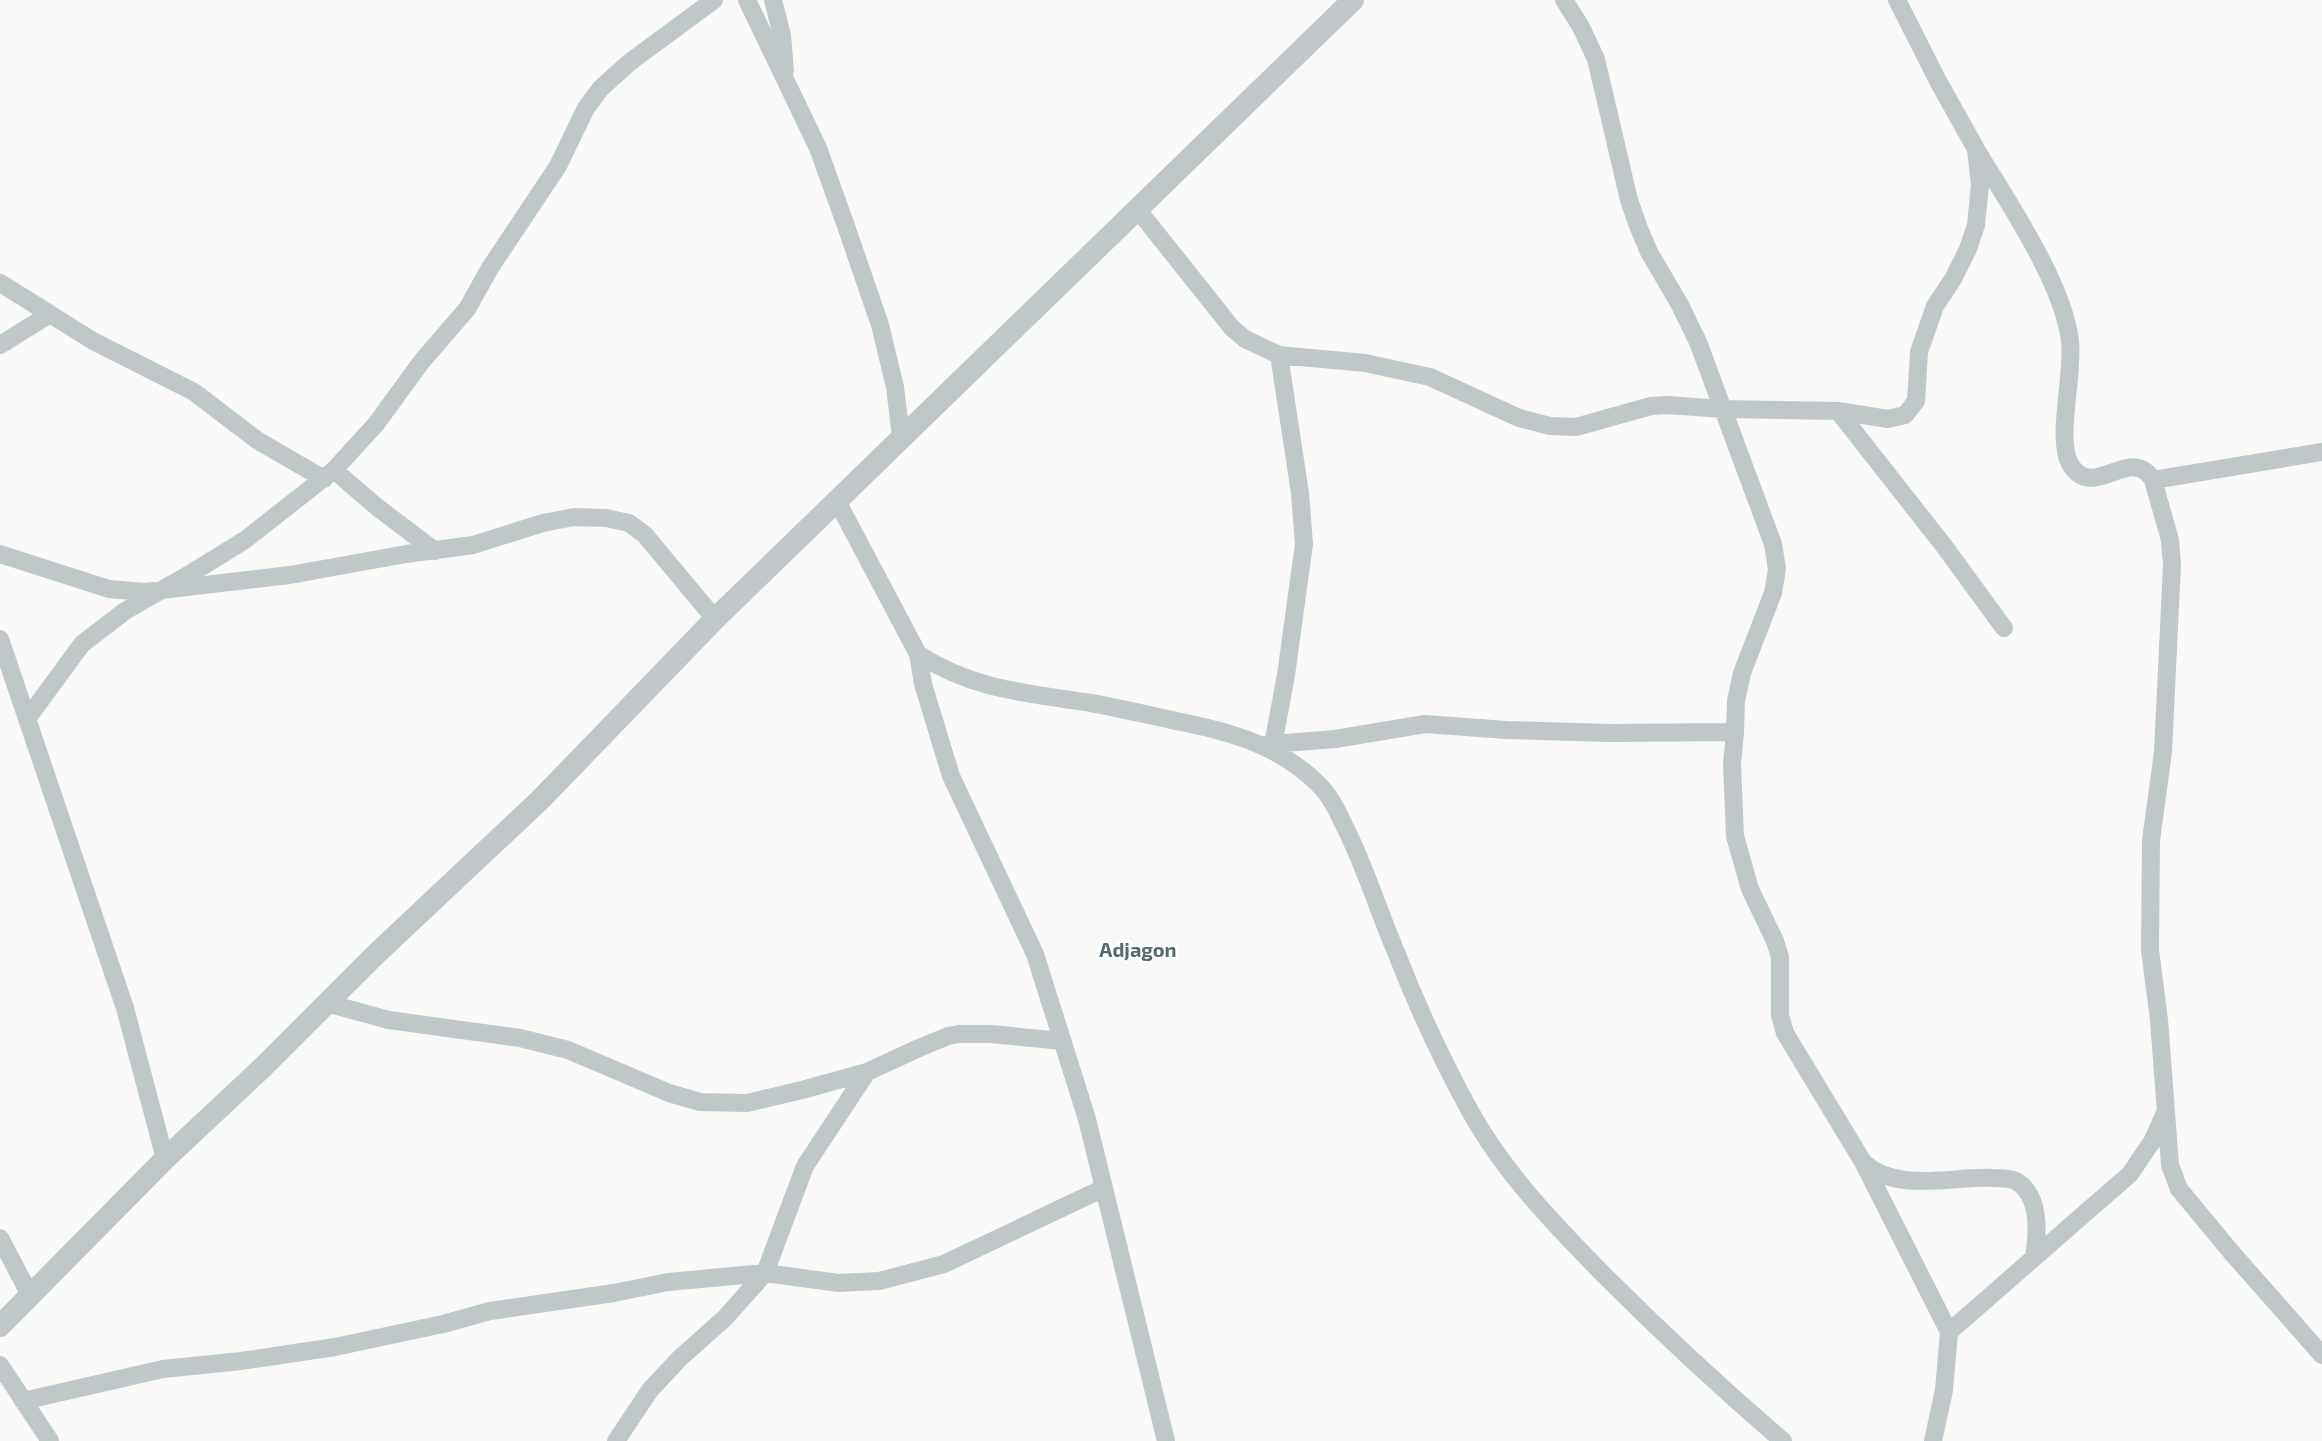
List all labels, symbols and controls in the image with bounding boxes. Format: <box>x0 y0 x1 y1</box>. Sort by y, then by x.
district label: Adjagon <box>1099 937 1177 961</box>

